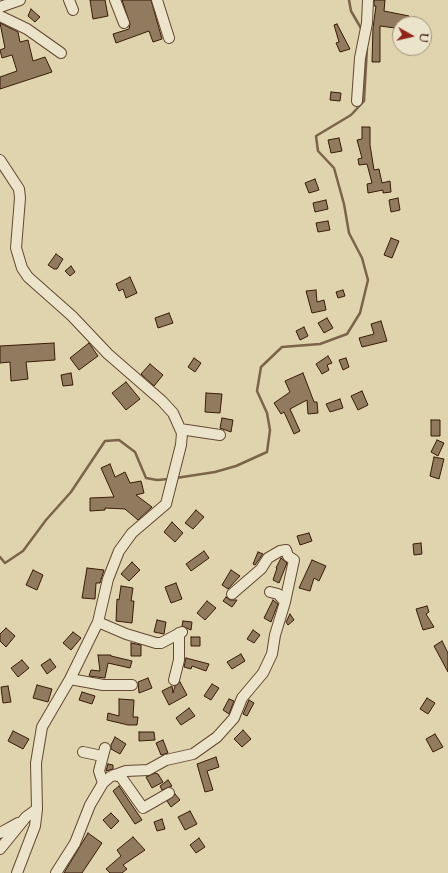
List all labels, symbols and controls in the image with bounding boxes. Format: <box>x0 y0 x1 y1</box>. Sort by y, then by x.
north arrow <box>392 16 432 56</box>
text: U <box>414 32 431 43</box>

